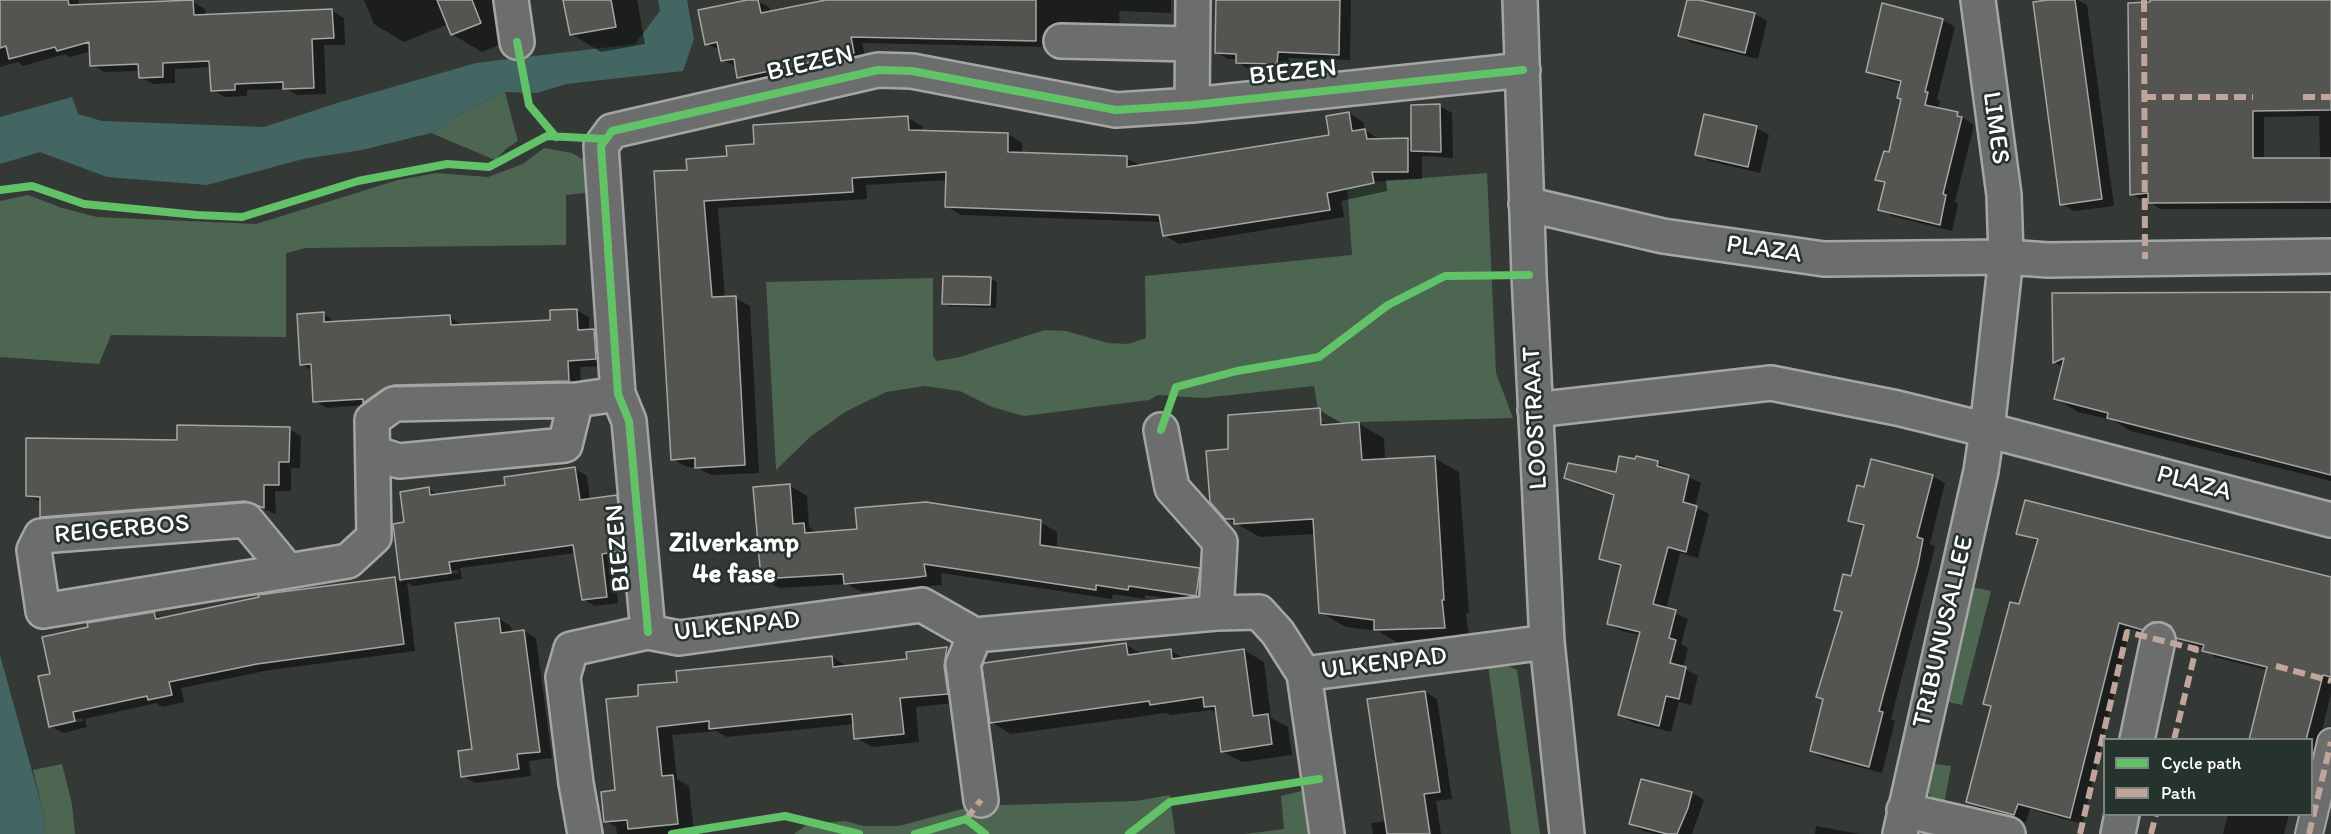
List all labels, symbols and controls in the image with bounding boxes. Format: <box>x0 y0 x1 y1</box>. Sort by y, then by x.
street label: BIEZEN <box>764 39 856 89</box>
street label: BIEZEN <box>1248 53 1338 93</box>
street label: LIMES <box>1974 90 2016 166</box>
street label: PLAZA <box>1724 229 1804 271</box>
street label: LOOSTRAAT <box>1517 346 1555 490</box>
street label: PLAZA <box>2153 459 2235 509</box>
street label: BIEZEN <box>600 503 638 593</box>
street label: REIGERBOS <box>53 509 191 551</box>
district label: Zilverkamp 4e fase <box>669 528 799 591</box>
street label: TRIBUNUSALLEE <box>1907 533 1981 731</box>
street label: ULKENPAD <box>672 605 802 649</box>
street label: ULKENPAD <box>1319 641 1449 687</box>
legend <box>2103 738 2313 816</box>
text: Cycle path <box>2161 752 2241 774</box>
text: Path <box>2161 782 2196 804</box>

